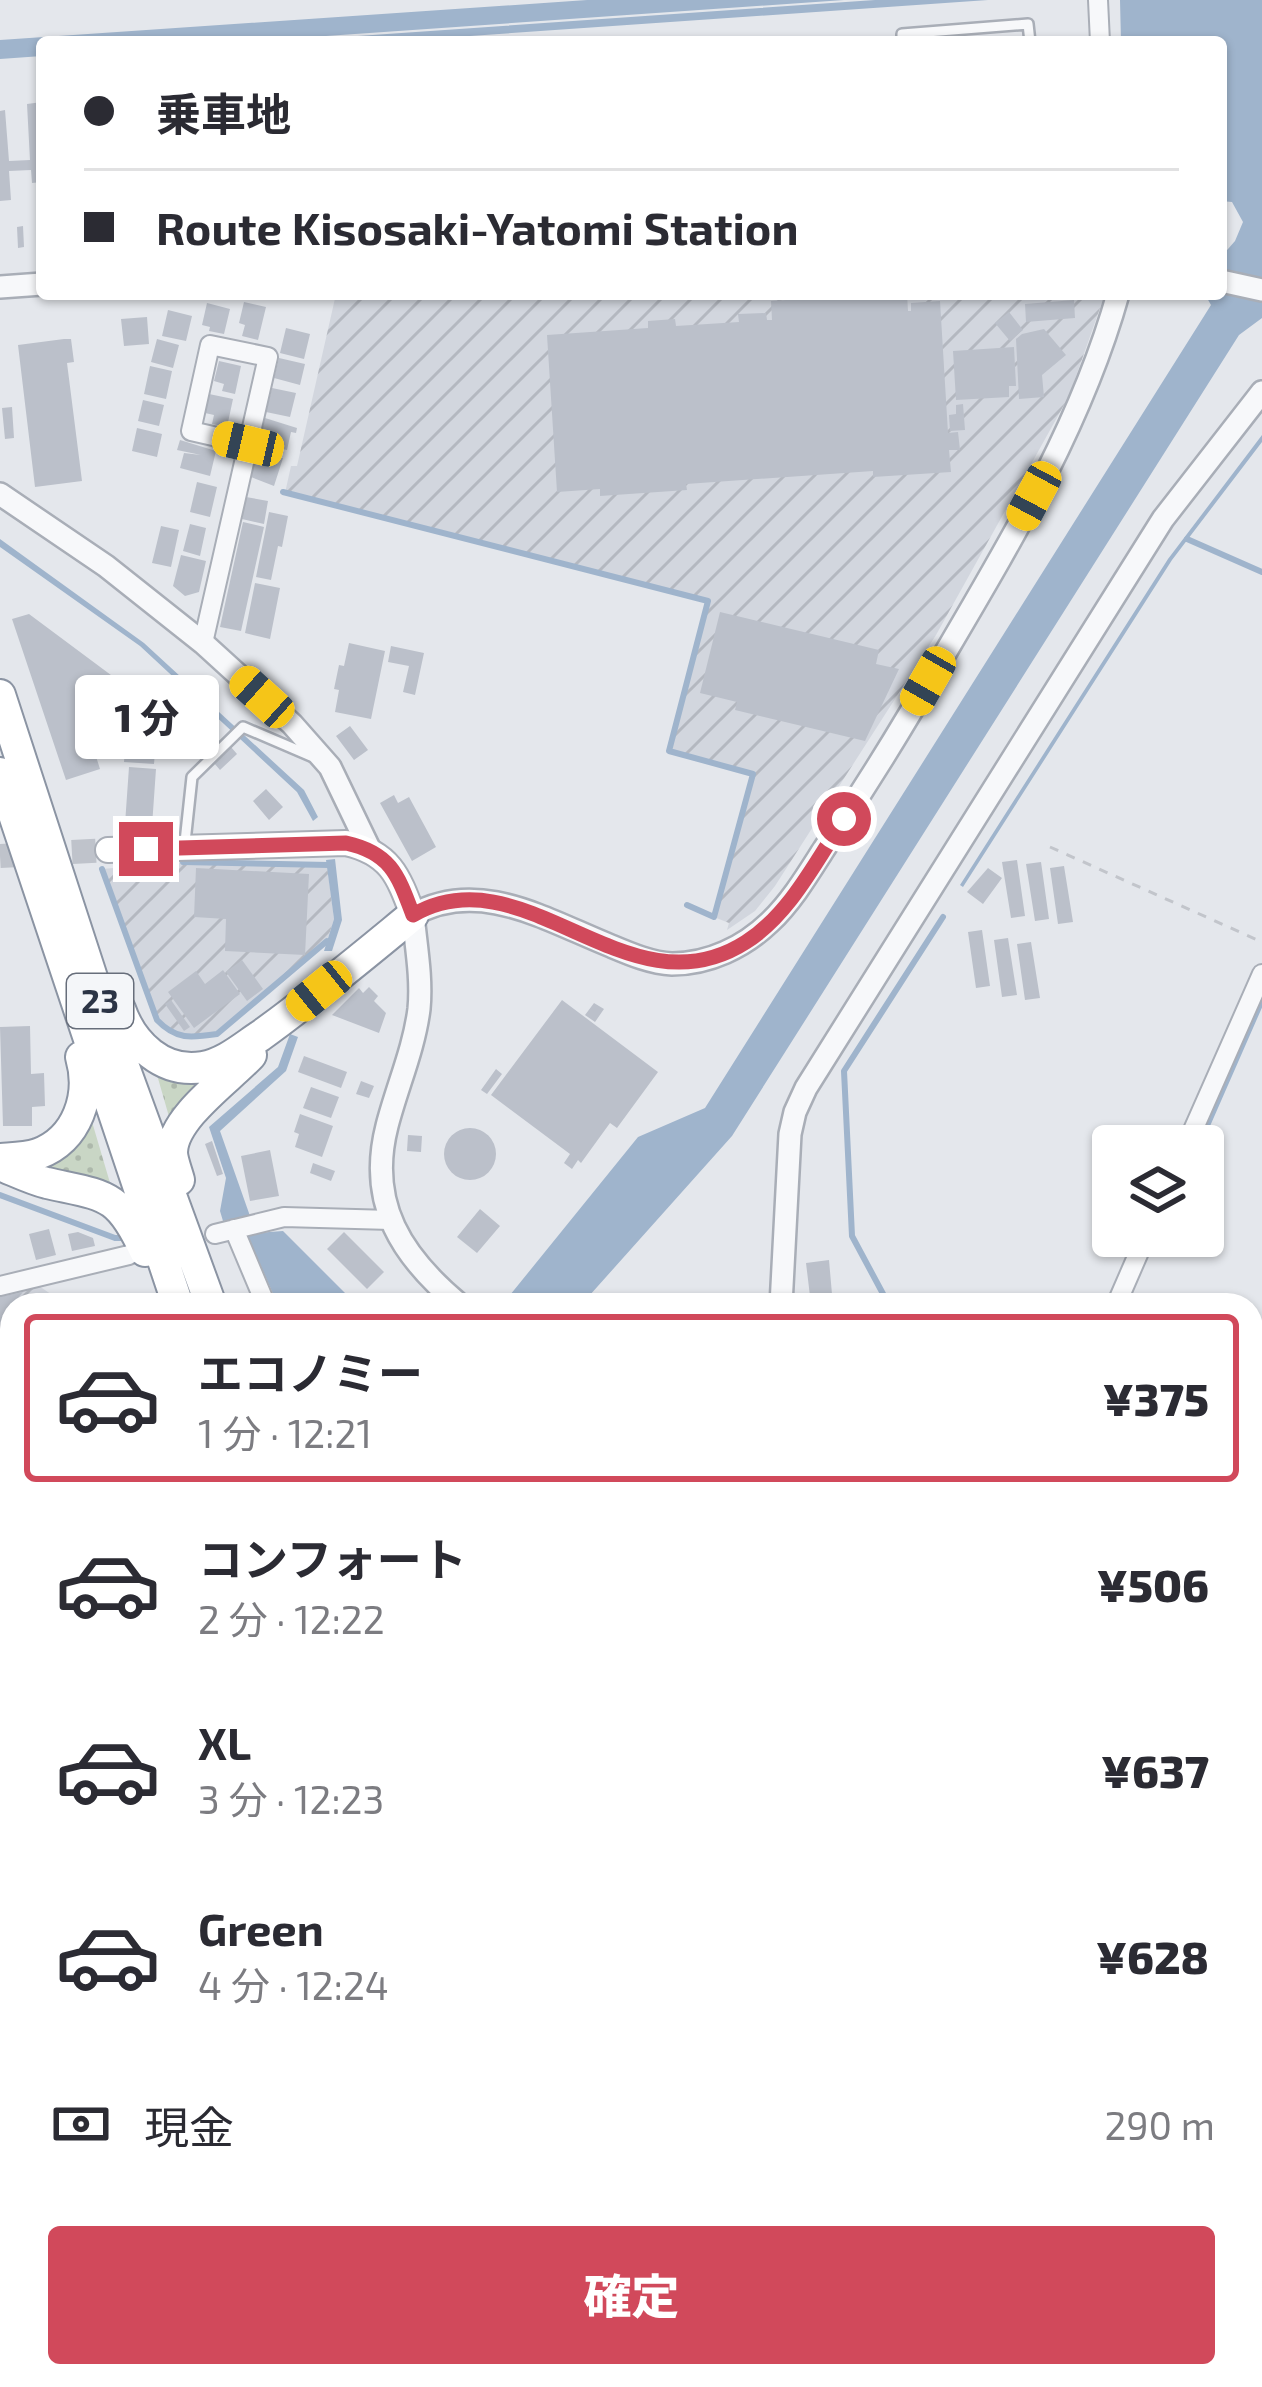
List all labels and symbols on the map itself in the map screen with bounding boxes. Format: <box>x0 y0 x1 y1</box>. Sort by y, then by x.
car <box>209 418 287 470</box>
car <box>1001 456 1067 536</box>
car <box>894 641 962 721</box>
car <box>223 660 301 734</box>
callout: 1 分 <box>74 675 218 759</box>
route start <box>817 792 871 846</box>
route end <box>119 822 173 876</box>
car <box>280 954 358 1028</box>
road number: 23 <box>67 974 133 1028</box>

